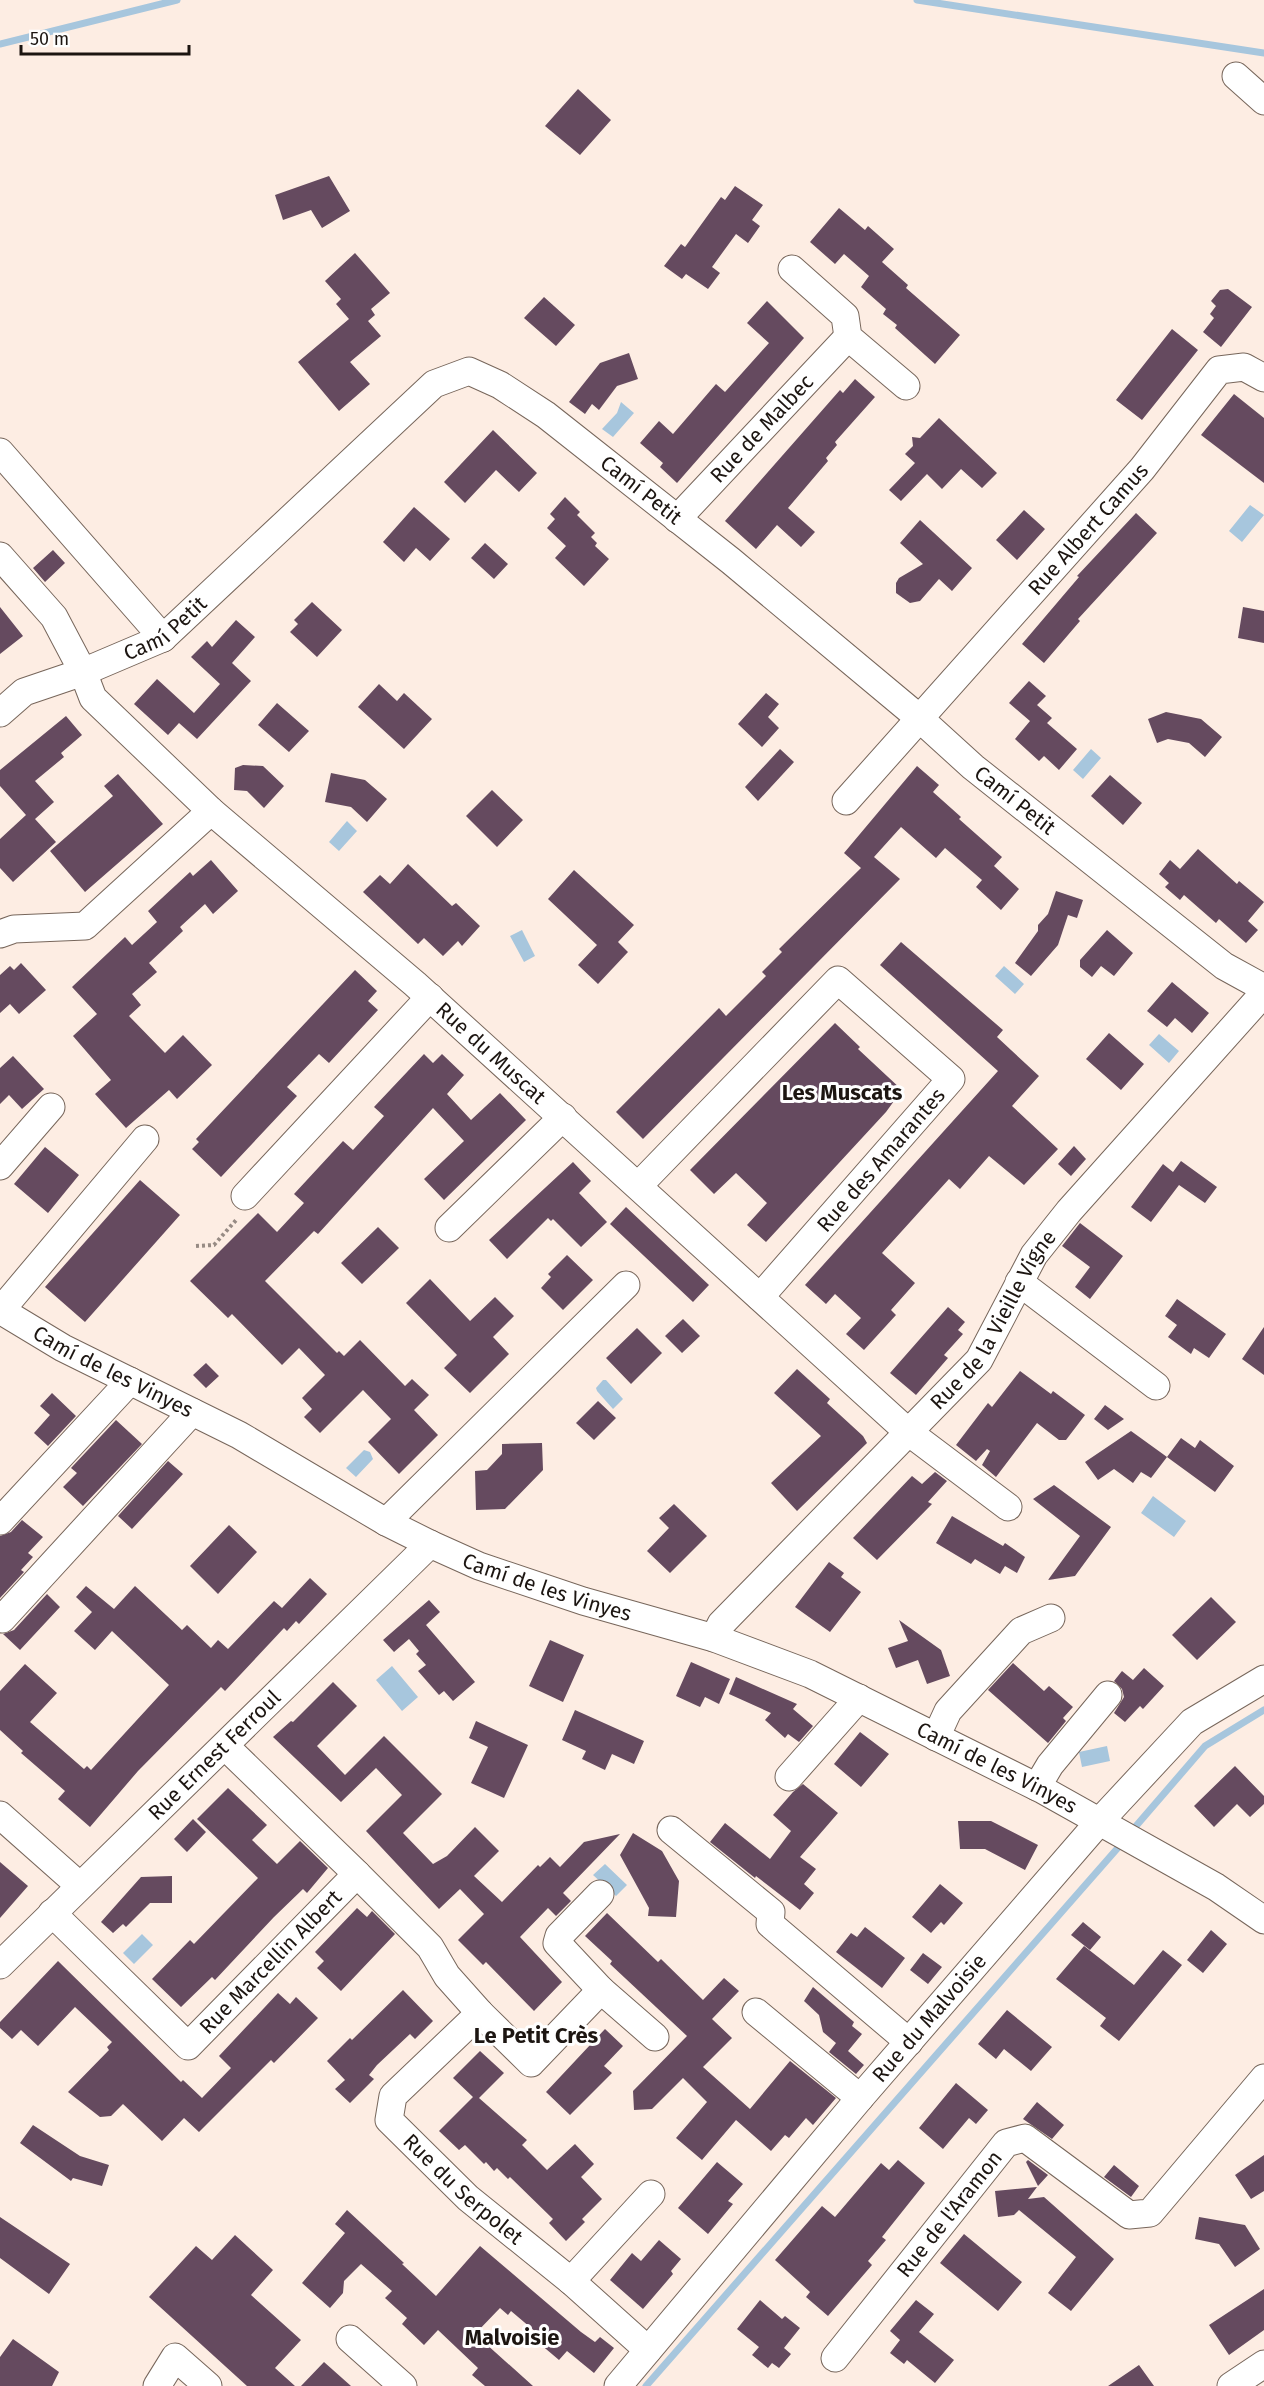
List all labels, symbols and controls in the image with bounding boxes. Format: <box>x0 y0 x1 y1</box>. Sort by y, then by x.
scale bar <box>21 18 189 56</box>
text: 50 m <box>30 28 69 50</box>
street label: Rue de Malbec <box>705 369 819 488</box>
street label: Camí Petit <box>595 450 687 530</box>
street label: Rue Albert Camus <box>1022 458 1154 601</box>
street label: Camí Petit <box>120 590 212 666</box>
street label: Camí Petit <box>969 760 1061 841</box>
street label: Rue du Muscat <box>431 996 552 1110</box>
district label: Les Muscats <box>782 1079 903 1106</box>
street label: Rue des Amarantes <box>811 1083 951 1237</box>
street label: Rue de la Vieille Vigne <box>925 1225 1062 1415</box>
street label: Camí de les Vinyes <box>28 1320 198 1423</box>
street label: Camí de les Vinyes <box>458 1547 635 1627</box>
street label: Rue Ernest Ferroul <box>143 1685 286 1826</box>
street label: Camí de les Vinyes <box>912 1716 1082 1819</box>
street label: Rue Marcellin Albert <box>194 1884 347 2040</box>
street label: Rue du Malvoisie <box>867 1948 992 2088</box>
district label: Le Petit Crès <box>474 2022 599 2049</box>
street label: Rue du Serpolet <box>398 2128 529 2250</box>
street label: Rue de l'Aramon <box>891 2145 1008 2283</box>
district label: Malvoisie <box>465 2324 559 2351</box>

